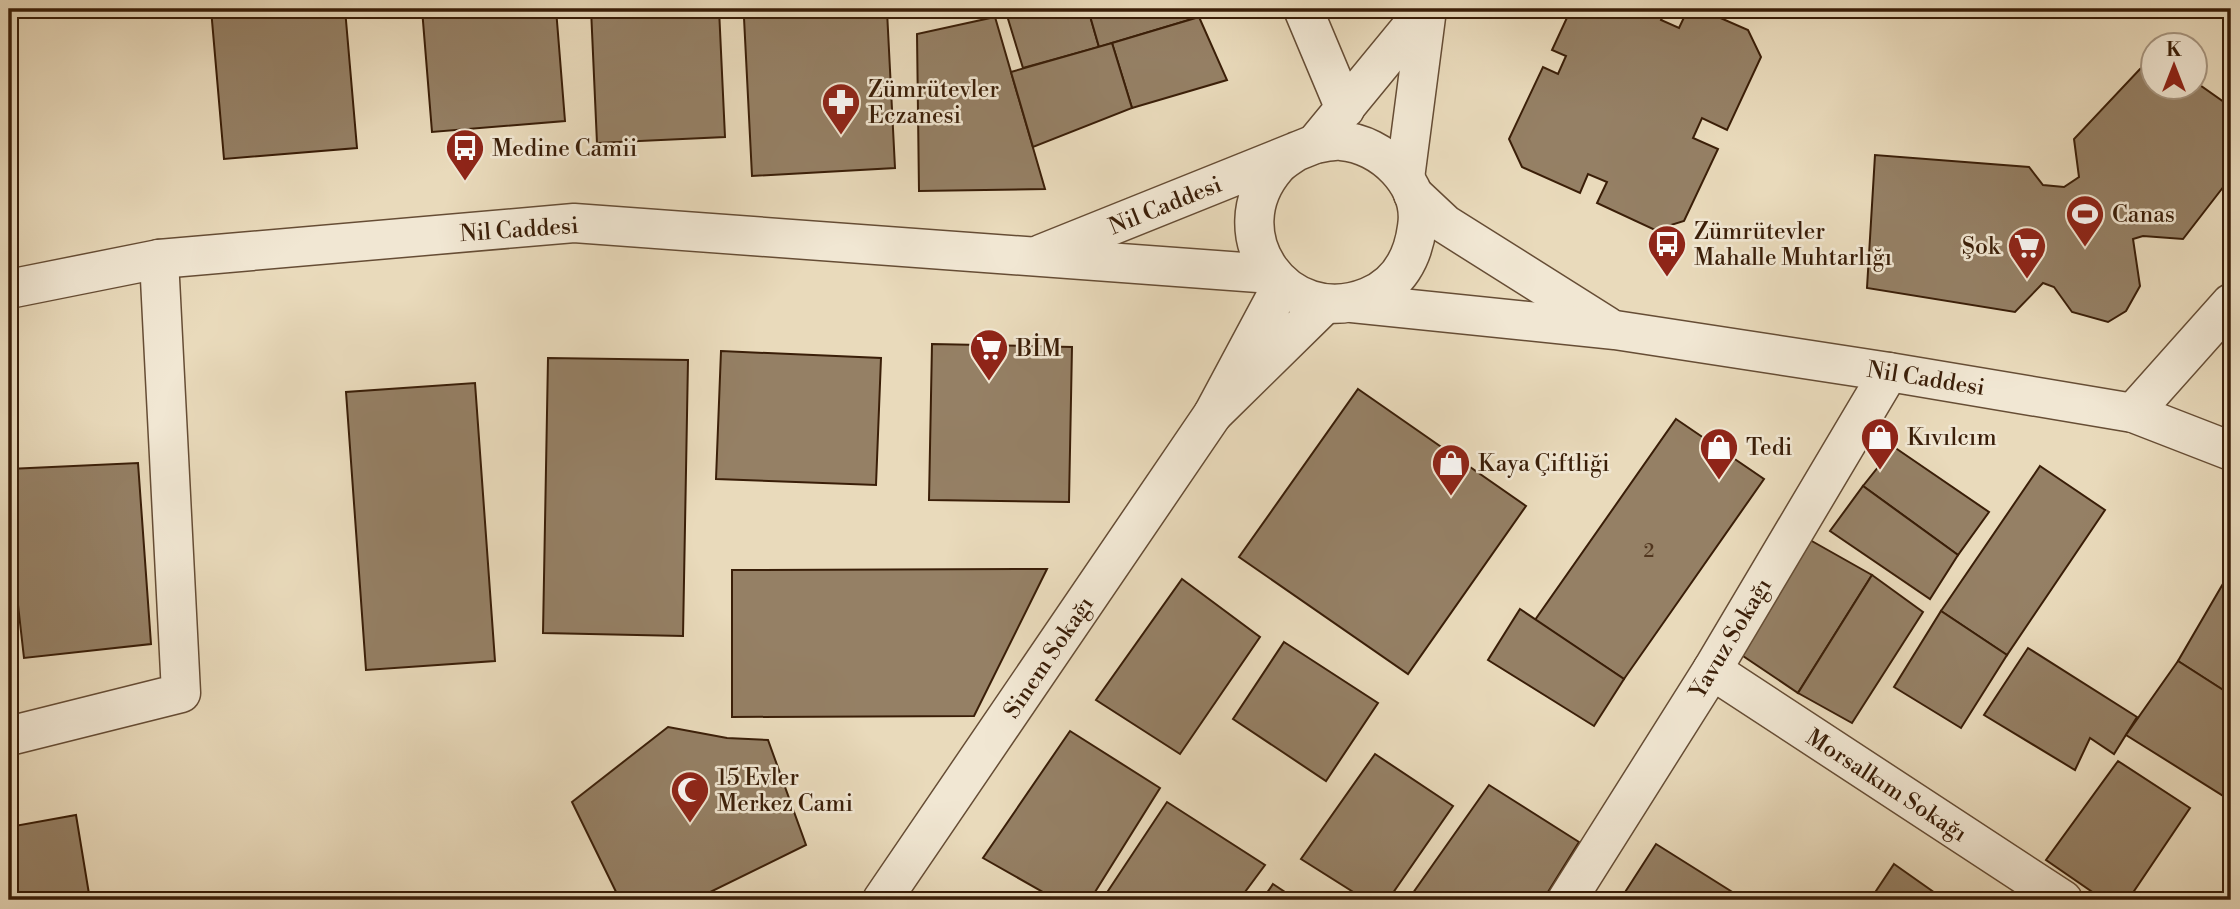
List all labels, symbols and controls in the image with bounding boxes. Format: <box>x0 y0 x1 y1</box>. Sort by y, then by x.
north arrow <box>2138 32 2208 102</box>
text: K <box>2166 38 2182 62</box>
place label: Zümrütevler Eczanesi <box>868 76 999 130</box>
pharmacy icon: Zümrütevler Eczanesi <box>820 81 862 136</box>
bus stop icon: Medine Camii <box>444 127 486 182</box>
place label: Medine Camii <box>492 135 637 163</box>
street label: Nil Caddesi <box>1105 171 1226 241</box>
sports icon: Canas <box>2064 193 2106 248</box>
place label: Canas <box>2112 201 2175 229</box>
street label: Nil Caddesi <box>459 212 579 248</box>
place label: Zümrütevler Mahalle Muhtarlığı <box>1694 218 1892 272</box>
bus stop icon: Zümrütevler Mahalle Muhtarlığı <box>1646 223 1688 278</box>
supermarket icon: Şok <box>2006 225 2048 280</box>
place label: Şok <box>1962 233 2001 261</box>
supermarket icon: BİM <box>968 327 1010 382</box>
place label: BİM <box>1015 333 1062 363</box>
street label: Nil Caddesi <box>1865 356 1987 402</box>
shop icon: Kıvılcım <box>1859 416 1901 471</box>
place label: Kıvılcım <box>1907 424 1997 452</box>
shop icon: Tedi <box>1698 426 1740 481</box>
place label: Tedi <box>1746 434 1792 462</box>
shop icon: Kaya Çiftliği <box>1430 442 1472 497</box>
place label: Kaya Çiftliği <box>1478 450 1609 478</box>
house number: 2 <box>1644 539 1654 563</box>
street label: Yavuz Sokağı <box>1683 573 1778 705</box>
street label: Sinem Sokağı <box>998 591 1100 724</box>
street label: Morsalkım Sokağı <box>1801 723 1972 848</box>
place label: 15 Evler Merkez Cami <box>717 764 853 818</box>
mosque icon: 15 Evler Merkez Cami <box>669 769 711 824</box>

